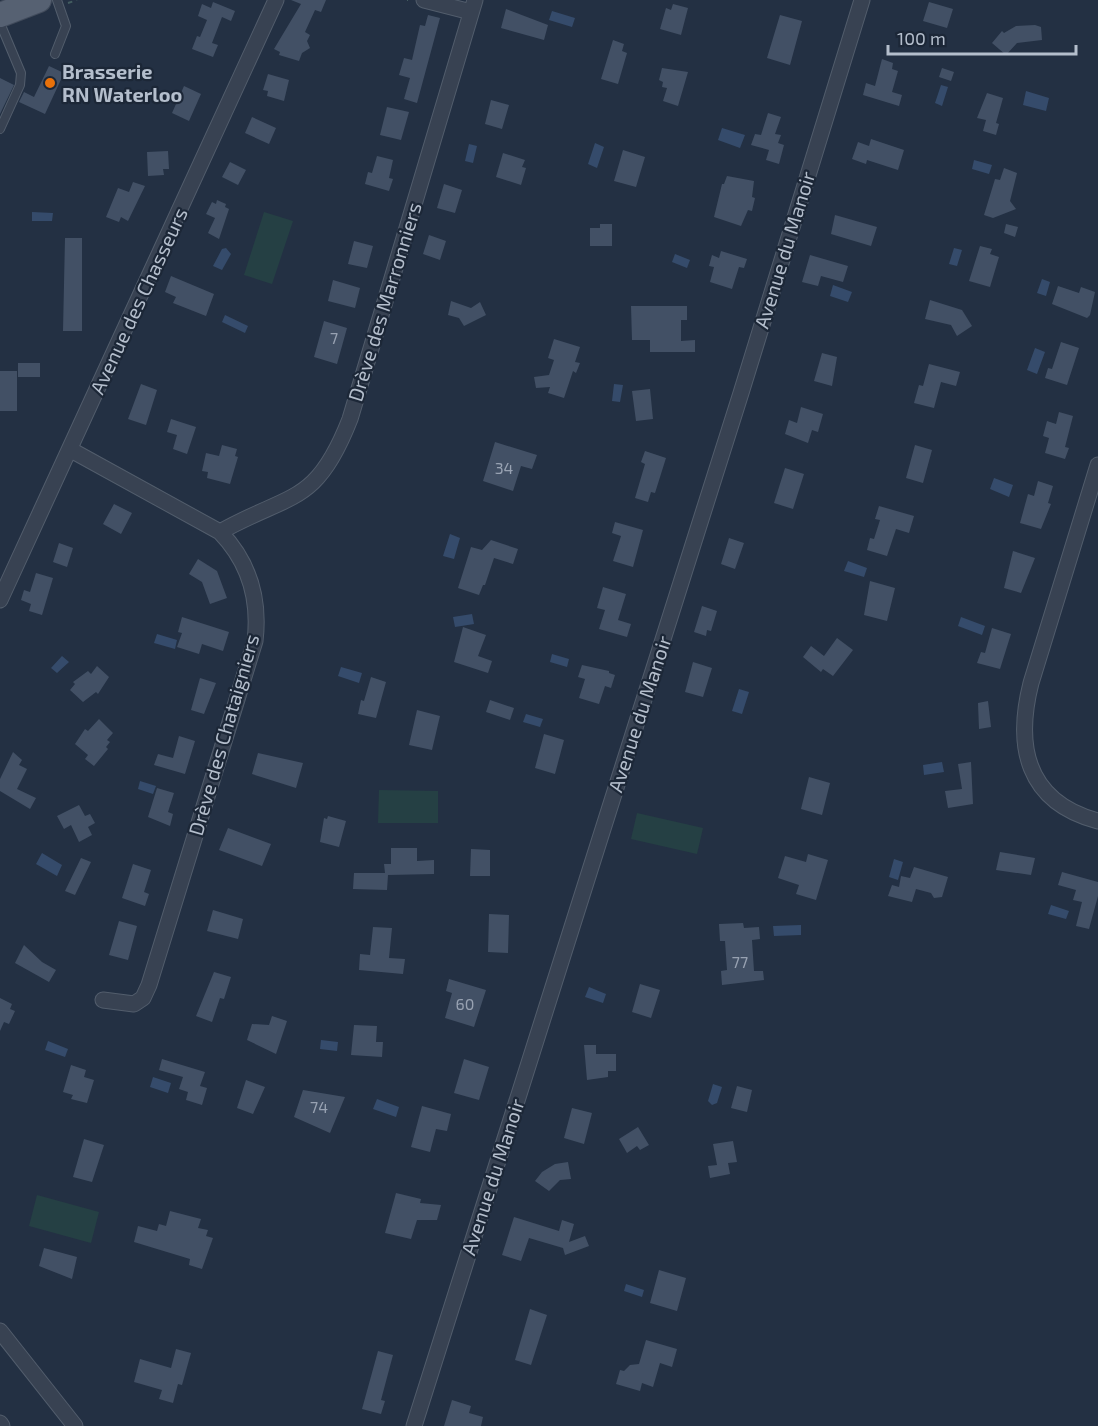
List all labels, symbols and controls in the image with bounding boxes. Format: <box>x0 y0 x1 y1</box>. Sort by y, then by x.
scale bar <box>888 18 1076 56</box>
text: 100 m <box>897 27 946 49</box>
place label: Brasserie RN Waterloo <box>62 59 182 106</box>
marker: Brasserie RN Waterloo <box>43 76 57 90</box>
street label: Avenue du Manoir <box>749 168 819 331</box>
street label: Drève des Marronniers <box>342 199 426 404</box>
street label: Avenue des Chasseurs <box>84 204 192 398</box>
house number: 7 <box>330 328 338 347</box>
house number: 34 <box>495 458 514 477</box>
street label: Drève des Chataigniers <box>183 631 263 838</box>
street label: Avenue du Manoir <box>602 632 676 795</box>
house number: 77 <box>732 952 748 971</box>
house number: 60 <box>456 994 474 1013</box>
street label: Avenue du Manoir <box>455 1095 529 1258</box>
house number: 74 <box>310 1097 328 1116</box>

